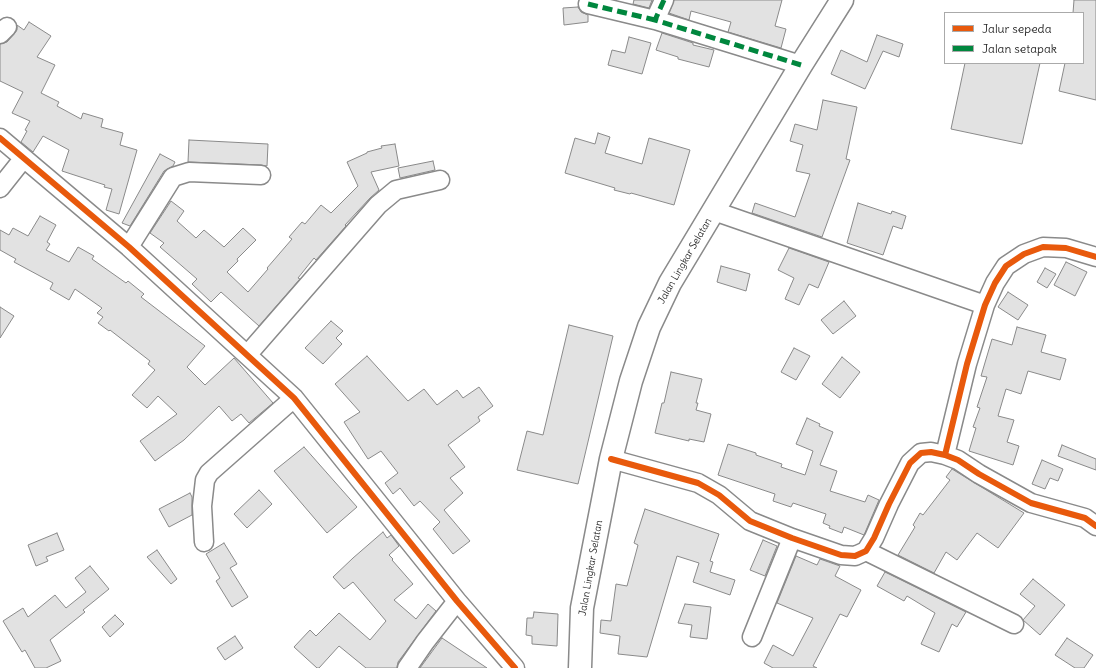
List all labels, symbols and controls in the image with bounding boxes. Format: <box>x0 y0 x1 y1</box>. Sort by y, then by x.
legend <box>944 12 1084 64</box>
text: Jalur sepeda <box>982 21 1052 36</box>
text: Jalan setapak <box>982 41 1057 56</box>
street label: Jalan Lingkar Selatan <box>656 216 714 306</box>
street label: Jalan Lingkar Selatan <box>577 519 605 617</box>

